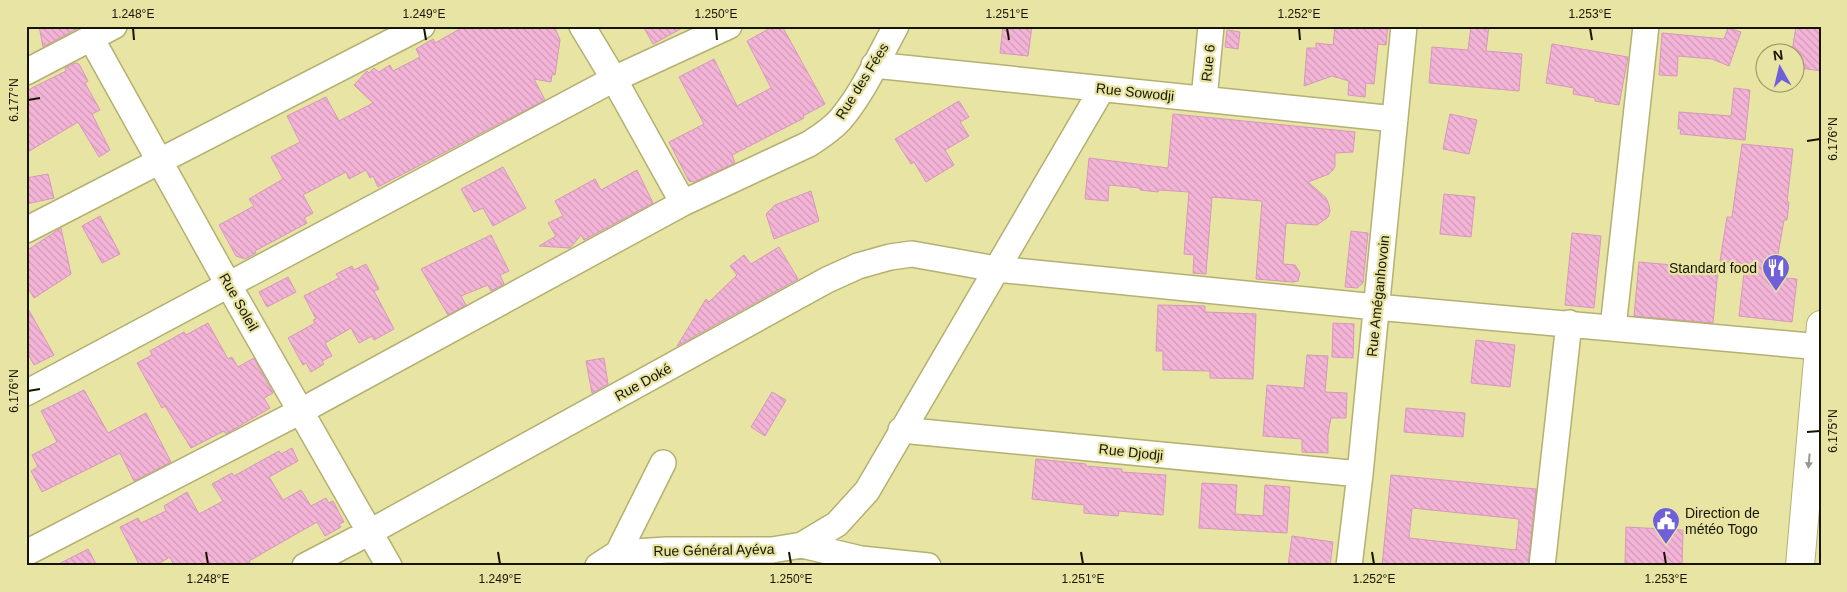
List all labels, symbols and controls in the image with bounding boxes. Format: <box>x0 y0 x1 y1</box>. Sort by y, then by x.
text: 1.248°E <box>112 7 154 21</box>
text: 1.249°E <box>403 7 445 21</box>
text: 1.250°E <box>695 7 737 21</box>
text: 1.251°E <box>986 7 1028 21</box>
text: 1.252°E <box>1278 7 1320 21</box>
text: 1.253°E <box>1569 7 1611 21</box>
street label: Rue des Fées <box>832 40 892 122</box>
north arrow <box>1754 42 1804 92</box>
street label: Rue 6 <box>1198 43 1218 82</box>
text: N <box>1772 46 1784 64</box>
text: 6.177°N <box>7 78 21 122</box>
street label: Rue Sowodji <box>1095 80 1175 104</box>
text: 6.176°N <box>1826 117 1840 161</box>
street label: Rue Améganhovoin <box>1364 234 1392 358</box>
restaurant icon: Standard food <box>1761 253 1791 292</box>
place label: Standard food <box>1669 260 1757 276</box>
street label: Rue Soleil <box>216 270 262 334</box>
street label: Rue Doké <box>612 360 674 404</box>
text: 6.176°N <box>7 369 21 413</box>
text: 6.175°N <box>1826 409 1840 453</box>
street label: Rue Djodji <box>1098 441 1164 463</box>
one-way arrow <box>1804 453 1812 469</box>
place label: Direction de météo Togo <box>1685 505 1760 537</box>
public building icon: Direction de météo Togo <box>1651 506 1681 545</box>
street label: Rue Général Ayéva <box>653 541 775 559</box>
text: 1.248°E <box>187 572 229 586</box>
text: 1.249°E <box>479 572 521 586</box>
text: 1.250°E <box>770 572 812 586</box>
text: 1.251°E <box>1062 572 1104 586</box>
text: 1.252°E <box>1353 572 1395 586</box>
text: 1.253°E <box>1645 572 1687 586</box>

